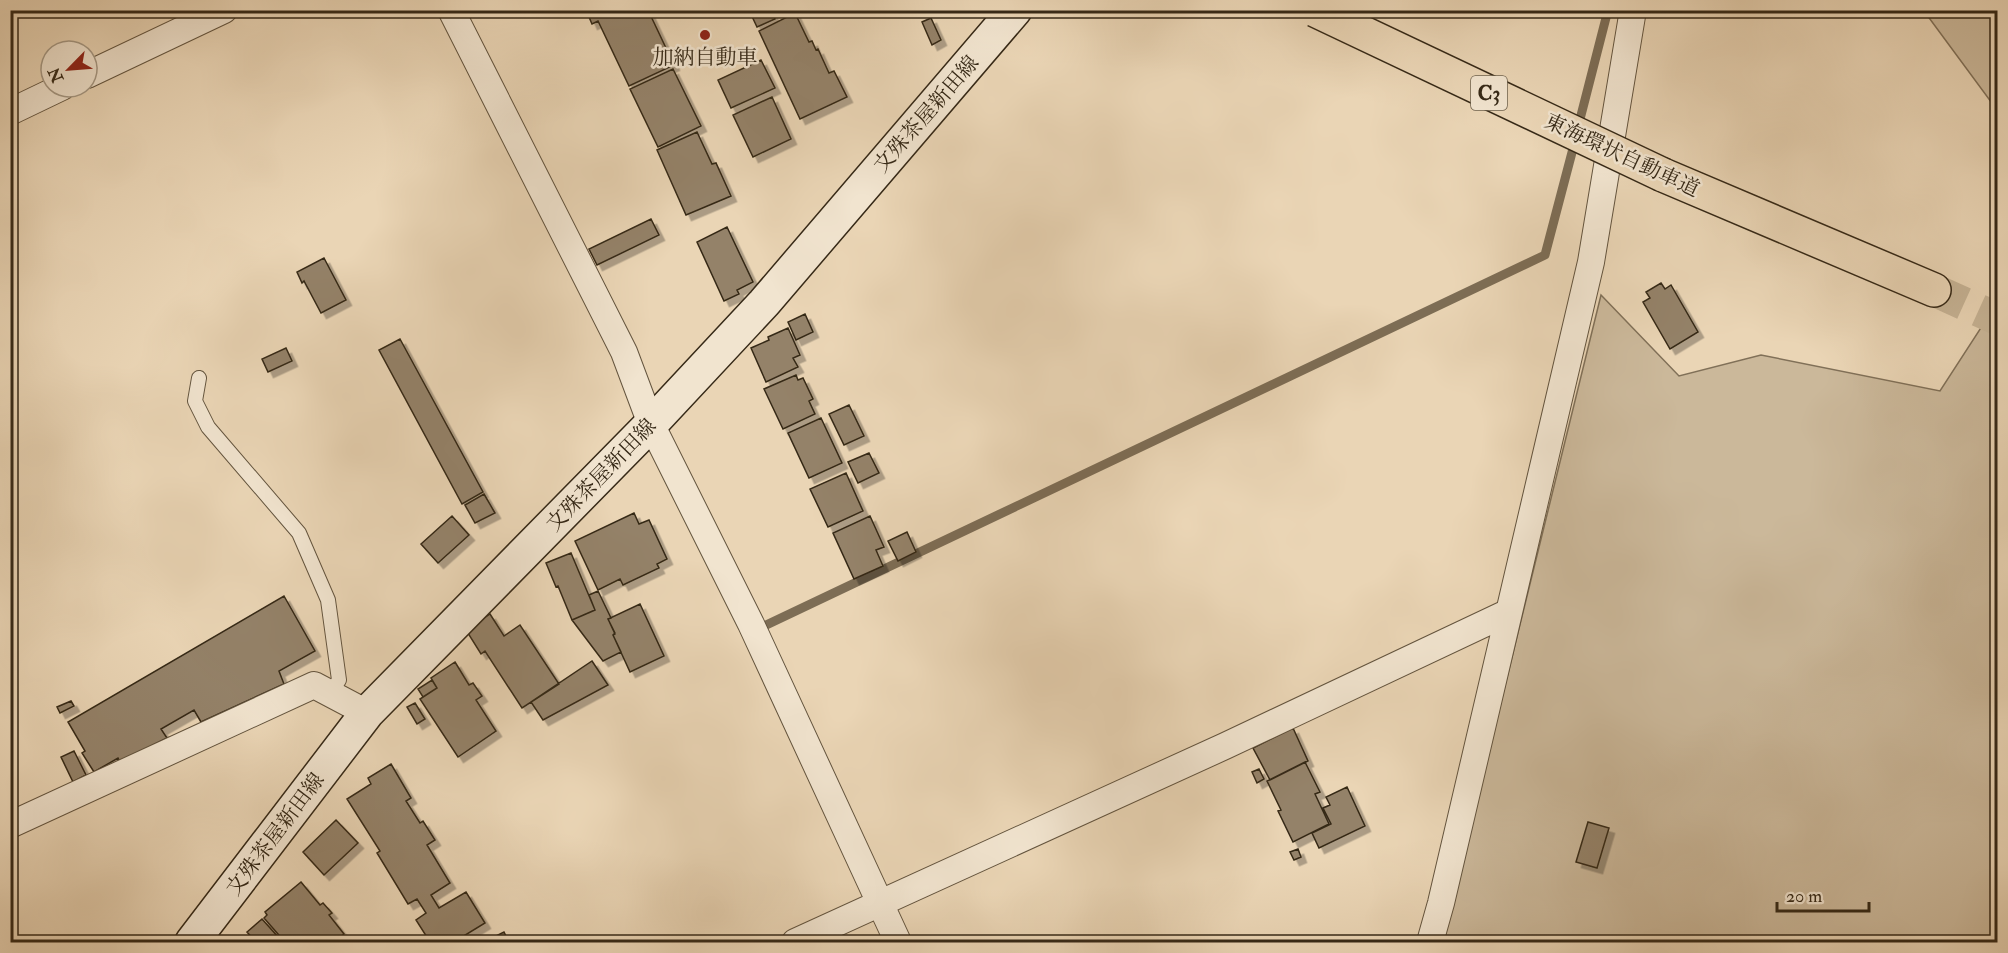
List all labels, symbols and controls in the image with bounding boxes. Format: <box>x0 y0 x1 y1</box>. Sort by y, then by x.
marker: 加納自動車 <box>698 28 712 42</box>
north arrow <box>39 39 99 99</box>
place label: 加納自動車 <box>653 44 758 71</box>
street label: 文殊茶屋新田線 <box>868 50 985 179</box>
text: N <box>44 64 69 87</box>
road number: C3 <box>1471 76 1507 110</box>
street label: 東海環状自動車道 <box>1540 108 1704 203</box>
street label: 文殊茶屋新田線 <box>541 413 662 538</box>
street label: 文殊茶屋新田線 <box>220 767 330 901</box>
scale bar <box>1777 875 1868 913</box>
text: 20 m <box>1786 885 1822 908</box>

